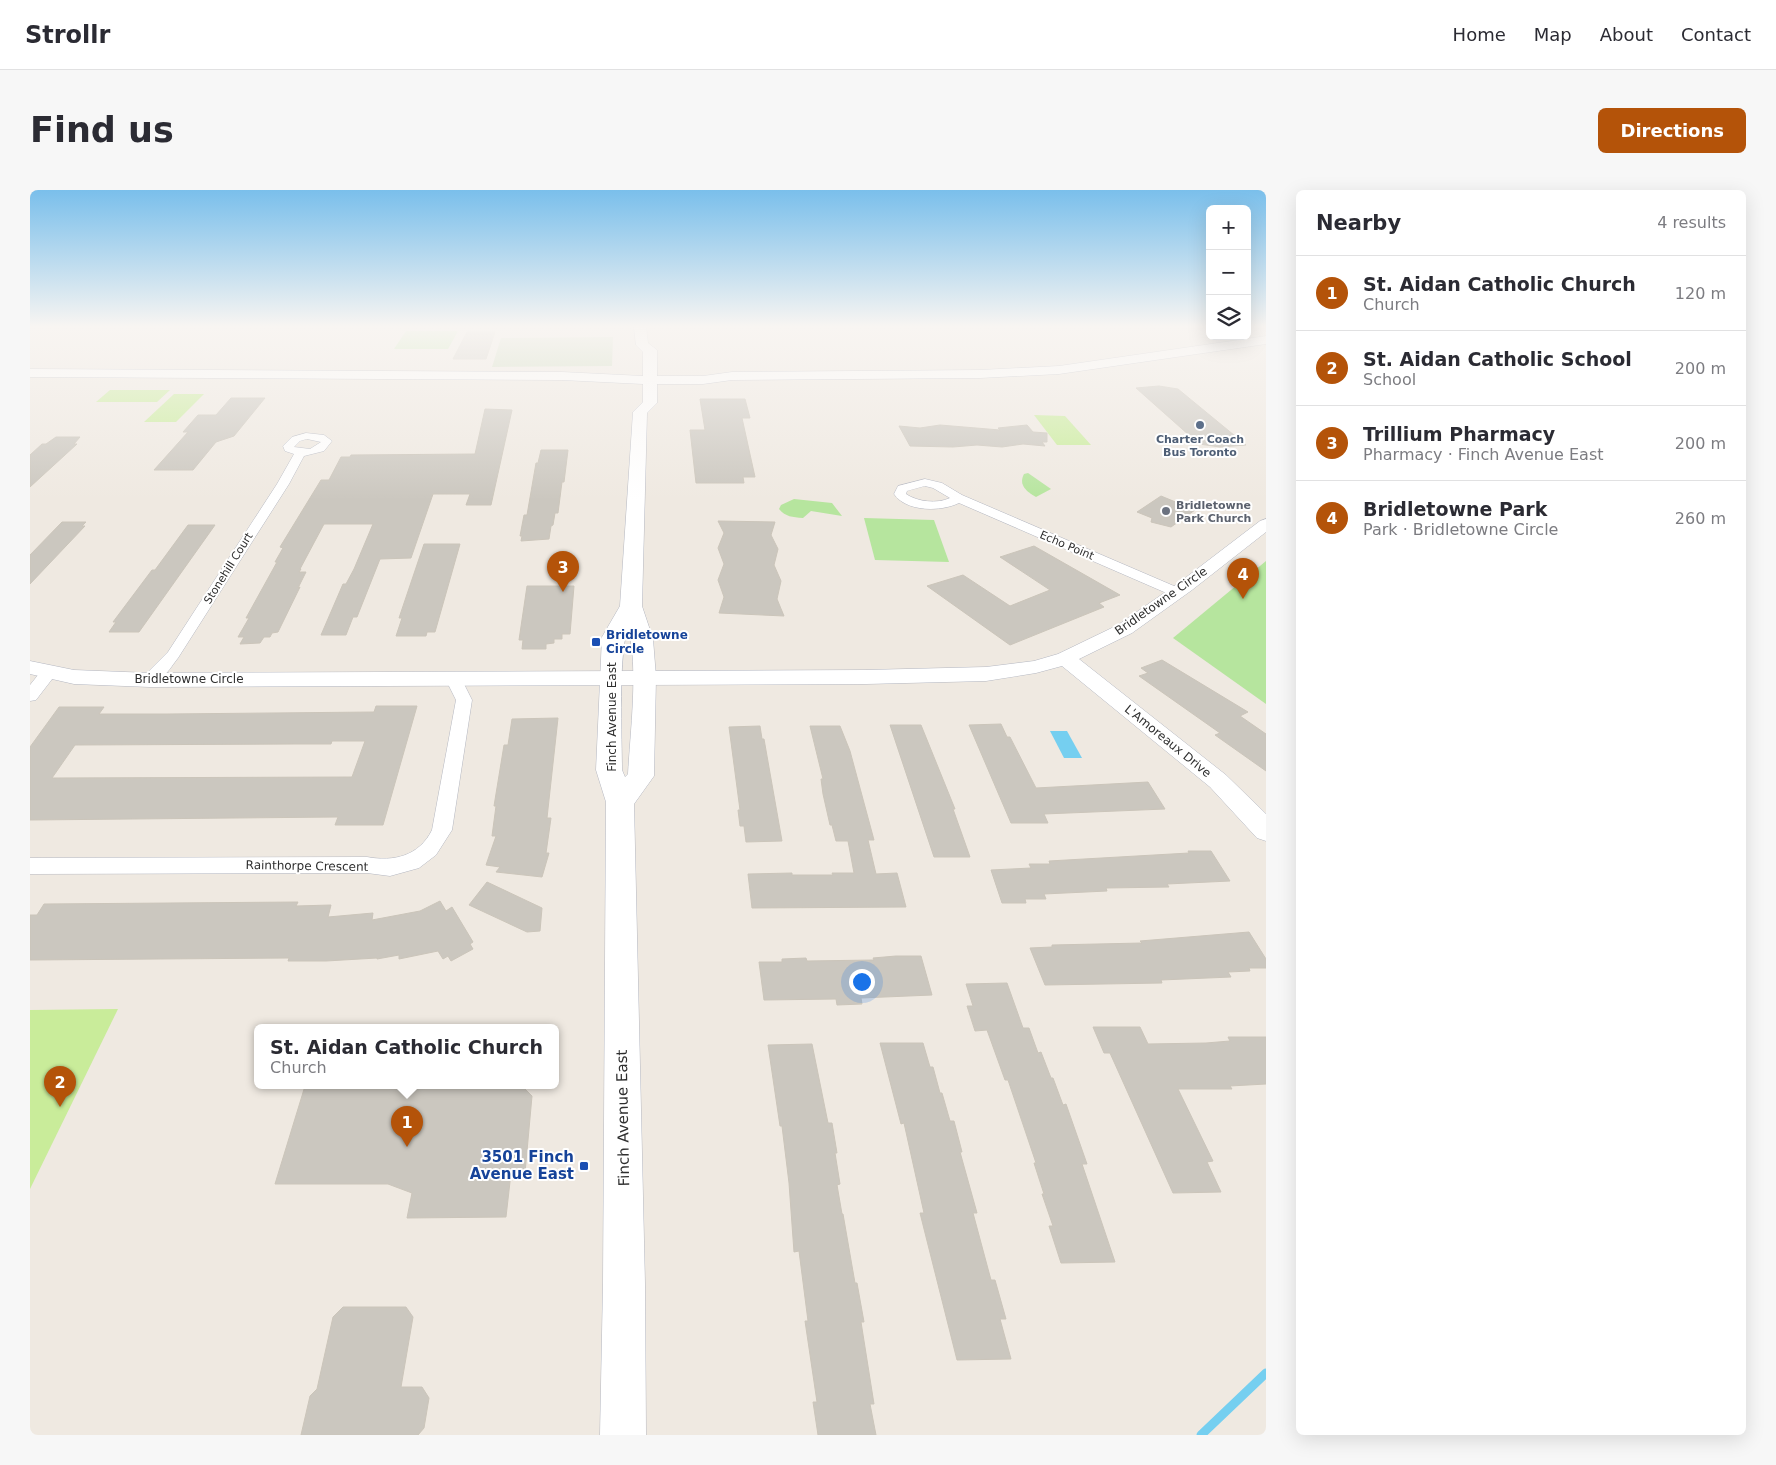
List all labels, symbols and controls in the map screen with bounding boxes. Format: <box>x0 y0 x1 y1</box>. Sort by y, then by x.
text: Strollr <box>25 21 110 49</box>
text: Home <box>1453 24 1506 45</box>
text: Map <box>1534 24 1572 45</box>
text: About <box>1600 24 1653 45</box>
text: Contact <box>1681 24 1751 45</box>
button: Directions <box>1598 108 1746 153</box>
text: Find us <box>30 110 174 150</box>
map controls <box>1206 205 1251 340</box>
button: + <box>1206 205 1251 250</box>
text: Nearby <box>1316 211 1401 235</box>
text: 4 results <box>1657 213 1726 232</box>
button: − <box>1206 250 1251 295</box>
text: St. Aidan Catholic Church <box>1363 273 1636 295</box>
text: 1 <box>1326 284 1338 303</box>
text: 120 m <box>1675 284 1726 303</box>
button: layers <box>1206 295 1251 340</box>
text: Church <box>1363 295 1420 314</box>
text: St. Aidan Catholic School <box>1363 348 1632 370</box>
text: 2 <box>1326 359 1338 378</box>
text: 200 m <box>1675 359 1726 378</box>
text: School <box>1363 370 1416 389</box>
marker: Charter Coach Bus Toronto <box>1194 419 1206 431</box>
text: Trillium Pharmacy <box>1363 423 1555 445</box>
place label: Charter Coach Bus Toronto <box>1156 433 1244 459</box>
text: 3 <box>1326 434 1338 453</box>
text: 200 m <box>1675 434 1726 453</box>
text: Pharmacy · Finch Avenue East <box>1363 445 1604 464</box>
text: Bridletowne Park <box>1363 498 1547 520</box>
place label: Bridletowne Park Church <box>1176 499 1251 525</box>
marker: Bridletowne Park Church <box>1160 505 1172 517</box>
text: 4 <box>1326 509 1338 528</box>
text: 260 m <box>1675 509 1726 528</box>
text: Park · Bridletowne Circle <box>1363 520 1558 539</box>
street label: Echo Point <box>1038 528 1096 563</box>
street label: Stonehill Court <box>201 530 256 606</box>
pin: 3 <box>547 551 579 592</box>
pin: 4 <box>1227 558 1259 599</box>
street label: Bridletowne Circle <box>1112 564 1210 638</box>
place label: Bridletowne Circle <box>606 628 688 656</box>
marker: Bridletowne Circle <box>590 636 602 648</box>
street label: Finch Avenue East <box>605 662 619 772</box>
street label: Bridletowne Circle <box>134 672 244 686</box>
street label: L'Amoreaux Drive <box>1122 702 1214 780</box>
street label: Rainthorpe Crescent <box>246 858 369 874</box>
your location <box>849 969 875 995</box>
popup <box>254 1024 559 1089</box>
text: St. Aidan Catholic Church <box>270 1036 543 1058</box>
street label: Finch Avenue East <box>613 1049 633 1186</box>
text: Church <box>270 1058 327 1077</box>
pin: 2 <box>44 1066 76 1107</box>
pin: 1 <box>391 1106 423 1147</box>
place label: 3501 Finch Avenue East <box>470 1148 574 1183</box>
marker: 3501 Finch Avenue East <box>578 1160 590 1172</box>

